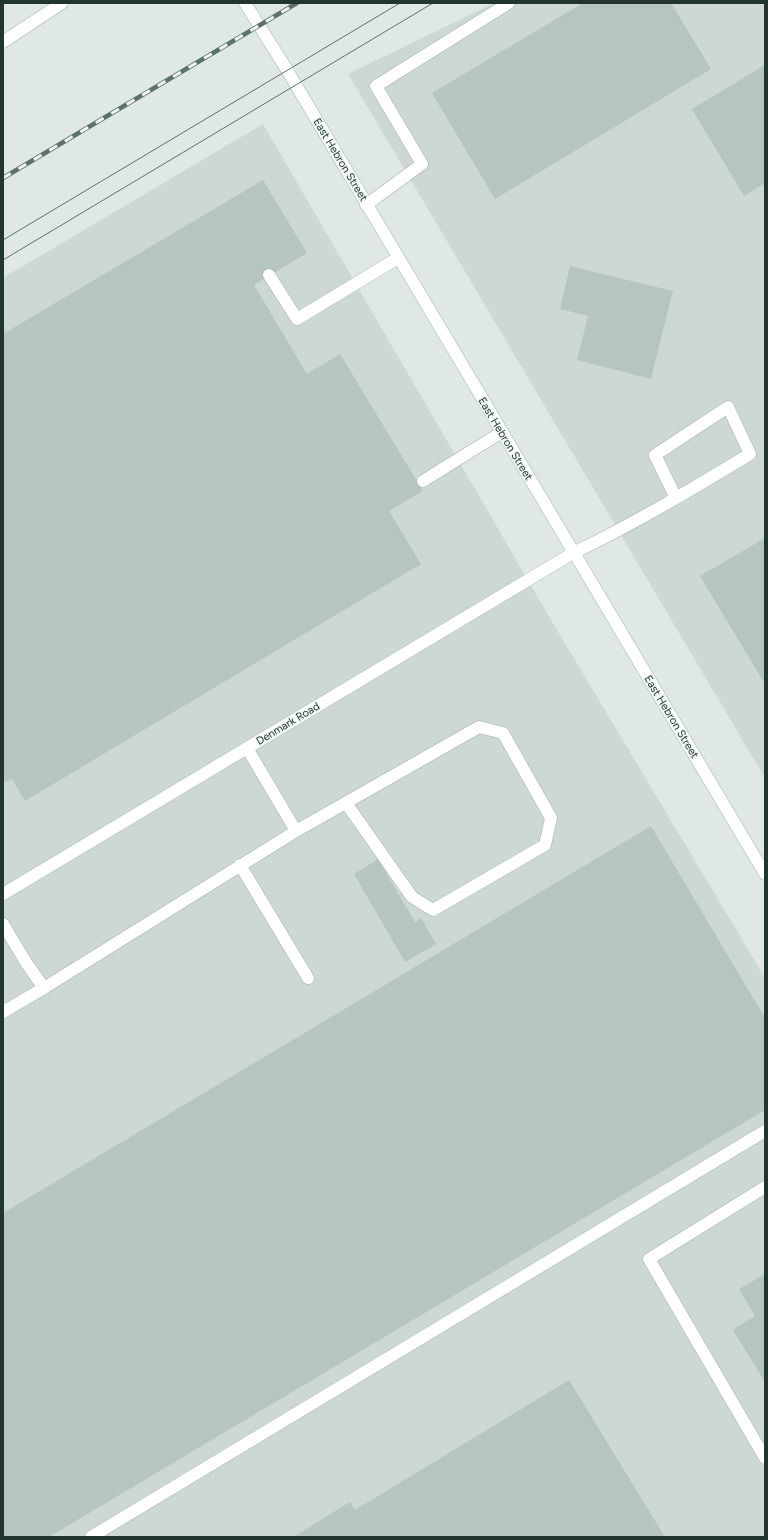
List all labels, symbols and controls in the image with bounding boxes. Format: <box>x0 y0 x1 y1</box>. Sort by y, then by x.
street label: East Hebron Street <box>310 116 370 204</box>
street label: East Hebron Street <box>475 395 535 483</box>
street label: East Hebron Street <box>641 673 701 761</box>
street label: Denmark Road <box>254 700 322 748</box>

